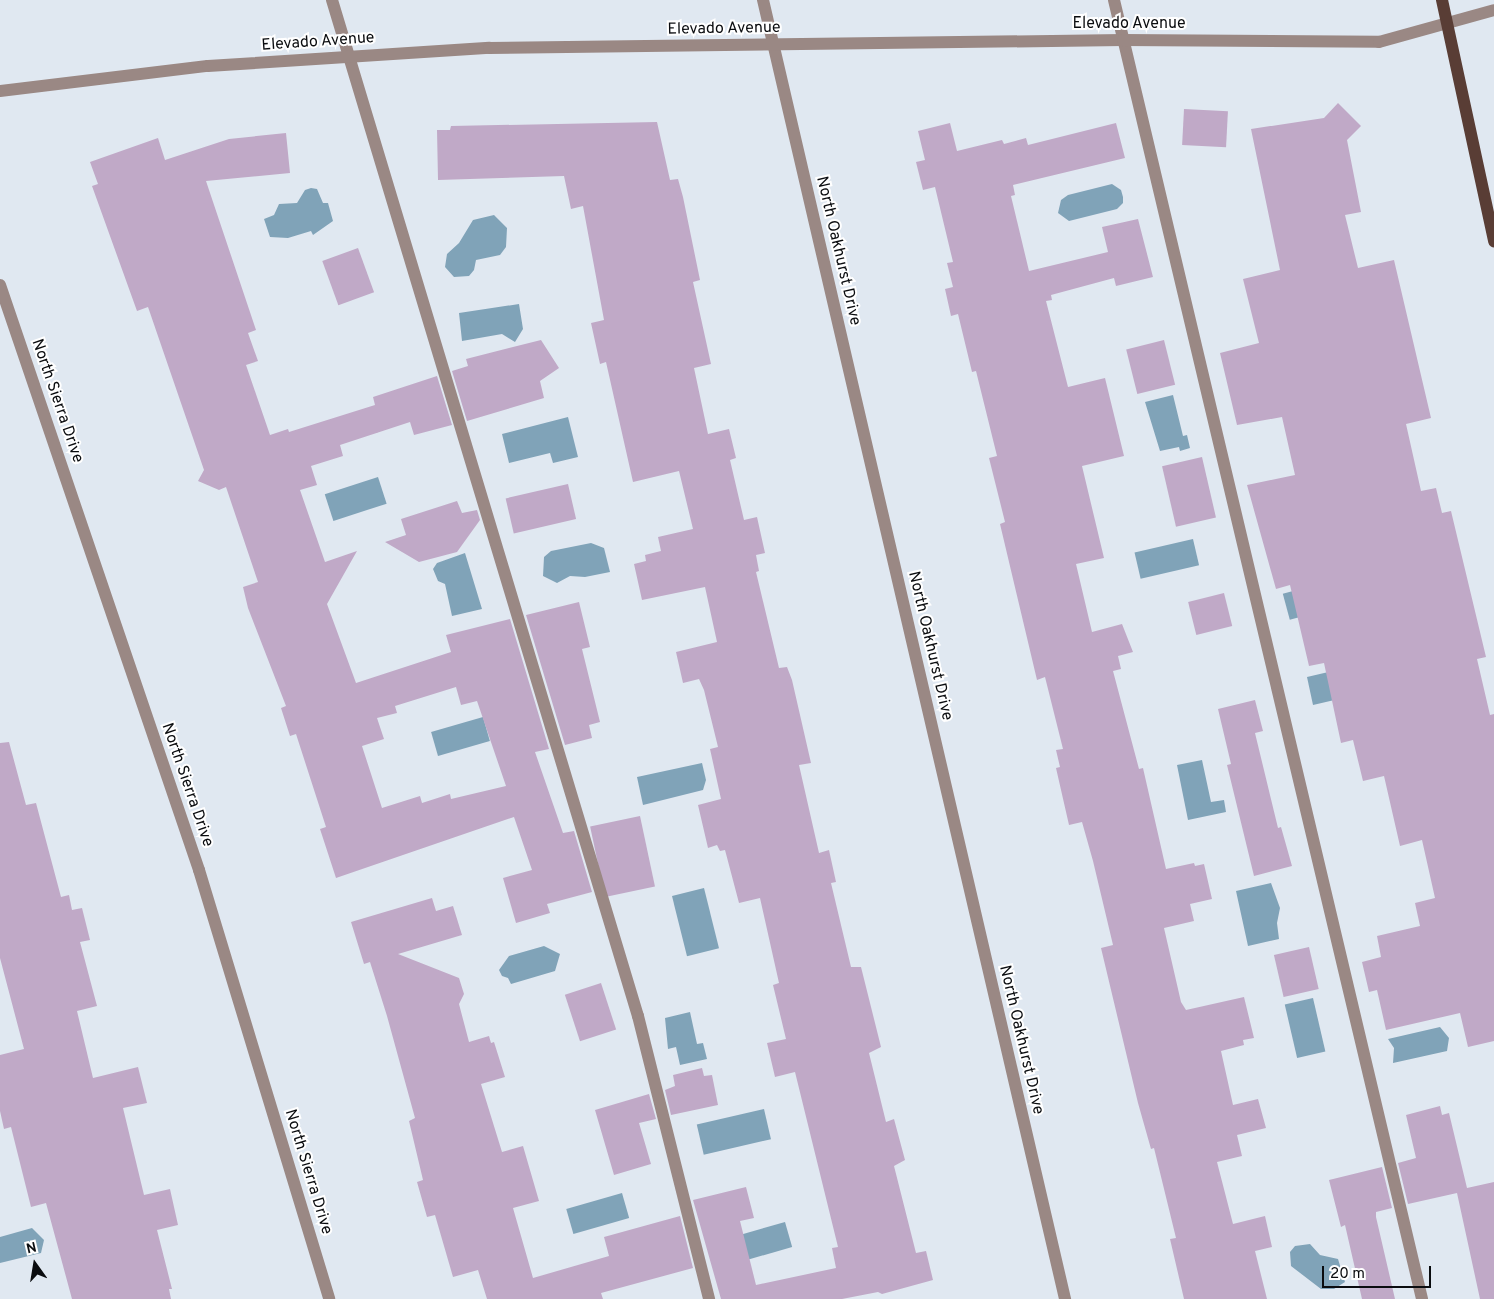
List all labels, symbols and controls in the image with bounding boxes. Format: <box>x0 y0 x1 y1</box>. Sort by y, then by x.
street label: Elevado Avenue <box>1072 14 1186 34</box>
street label: Elevado Avenue <box>667 18 781 40</box>
street label: Elevado Avenue <box>261 28 375 56</box>
street label: North Oakhurst Drive <box>811 174 865 328</box>
street label: North Sierra Drive <box>27 337 87 465</box>
street label: North Oakhurst Drive <box>903 569 957 723</box>
street label: North Sierra Drive <box>157 721 217 849</box>
street label: North Oakhurst Drive <box>994 963 1048 1117</box>
street label: North Sierra Drive <box>280 1107 336 1237</box>
north arrow <box>10 1239 60 1289</box>
text: N <box>25 1239 38 1258</box>
scale bar <box>1324 1256 1433 1288</box>
text: 20 m <box>1330 1265 1365 1284</box>

